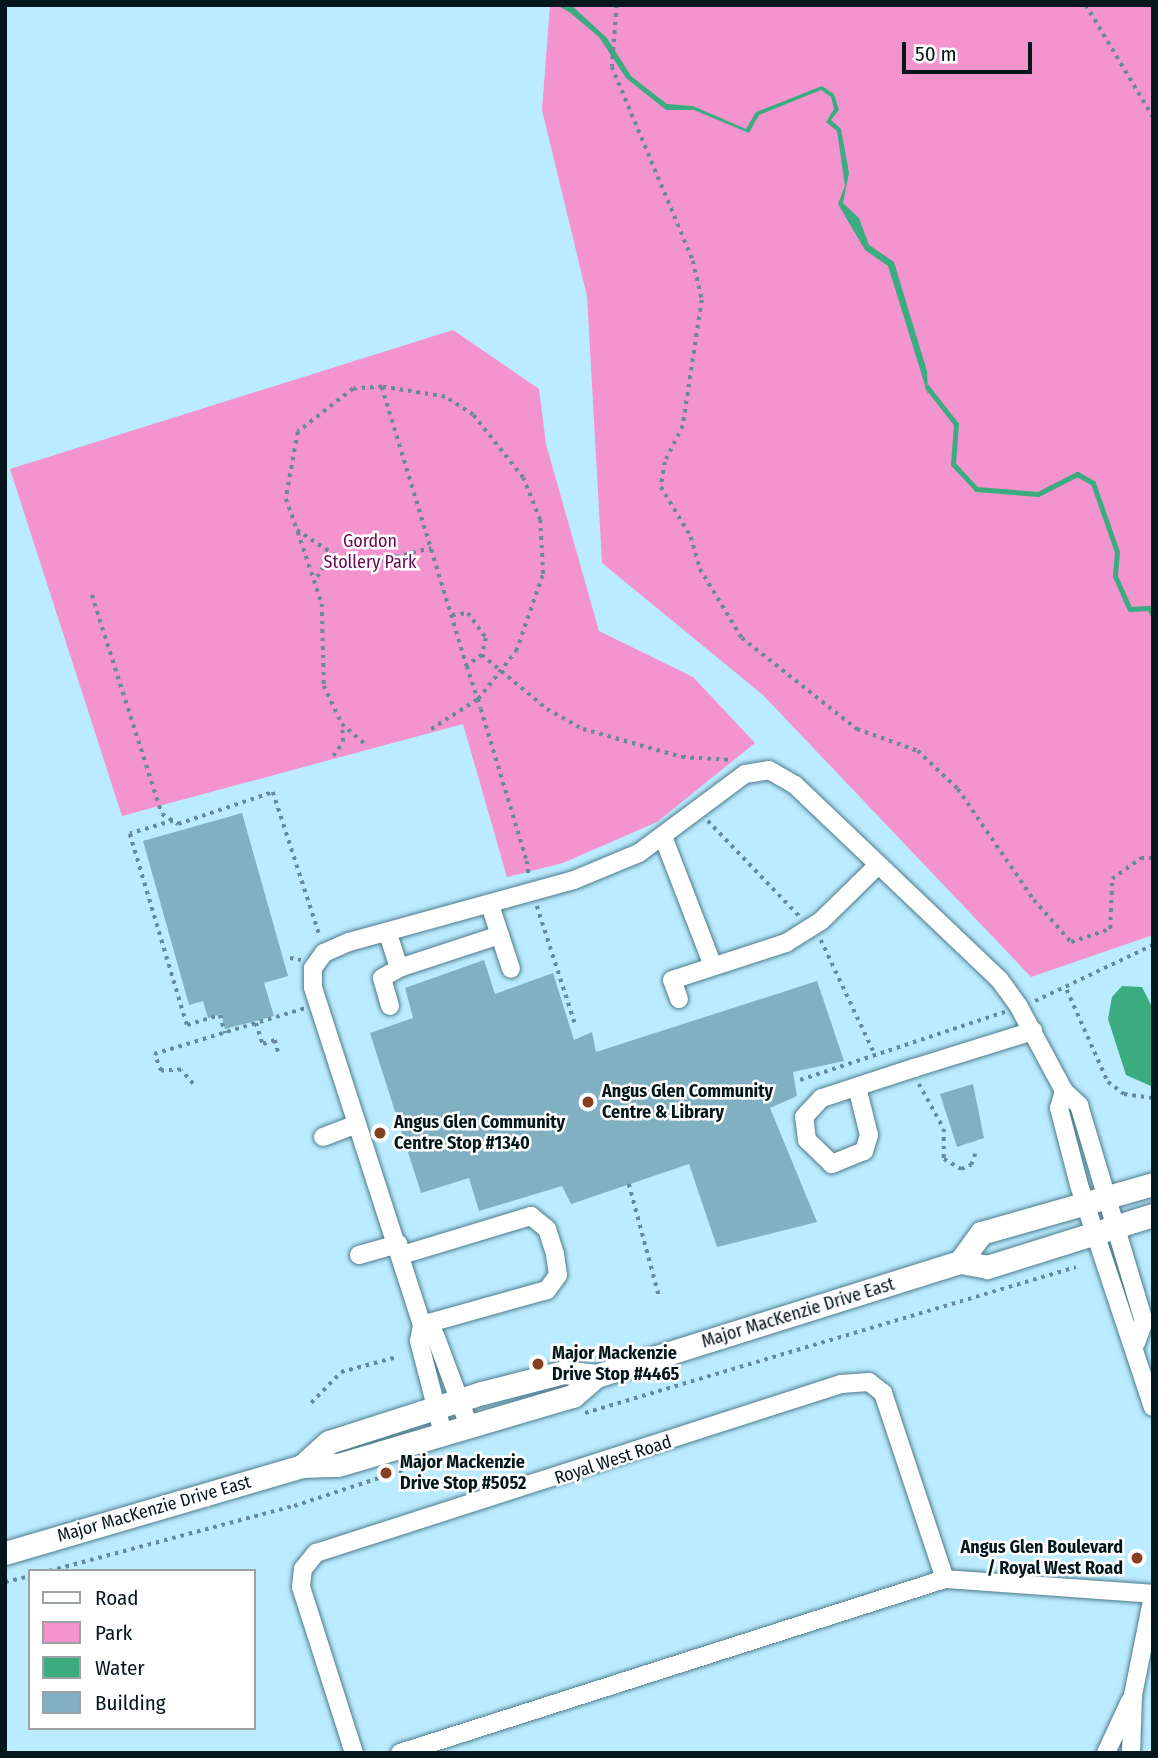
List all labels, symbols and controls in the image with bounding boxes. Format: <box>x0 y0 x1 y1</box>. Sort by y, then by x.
scale bar <box>906 28 1036 72</box>
text: 50 m <box>915 41 957 67</box>
park label: Gordon Stollery Park <box>324 531 416 574</box>
place label: Angus Glen Community Centre & Library <box>602 1081 773 1124</box>
marker: Angus Glen Community Centre & Library <box>580 1094 596 1110</box>
place label: Angus Glen Community Centre Stop #1340 <box>394 1112 565 1154</box>
marker: Angus Glen Community Centre Stop #1340 <box>372 1125 388 1141</box>
street label: Major MacKenzie Drive East <box>699 1273 897 1353</box>
place label: Major Mackenzie Drive Stop #4465 <box>552 1343 679 1386</box>
marker: Major Mackenzie Drive Stop #4465 <box>530 1356 546 1372</box>
street label: Royal West Road <box>552 1431 674 1489</box>
place label: Major Mackenzie Drive Stop #5052 <box>400 1452 526 1494</box>
marker: Major Mackenzie Drive Stop #5052 <box>378 1465 394 1481</box>
street label: Major MacKenzie Drive East <box>55 1471 253 1547</box>
place label: Angus Glen Boulevard / Royal West Road <box>961 1537 1123 1580</box>
marker: Angus Glen Boulevard / Royal West Road <box>1129 1550 1145 1566</box>
legend <box>28 1569 256 1730</box>
text: Road <box>95 1585 139 1611</box>
text: Park <box>95 1620 132 1646</box>
text: Water <box>95 1655 145 1681</box>
text: Building <box>95 1690 166 1716</box>

